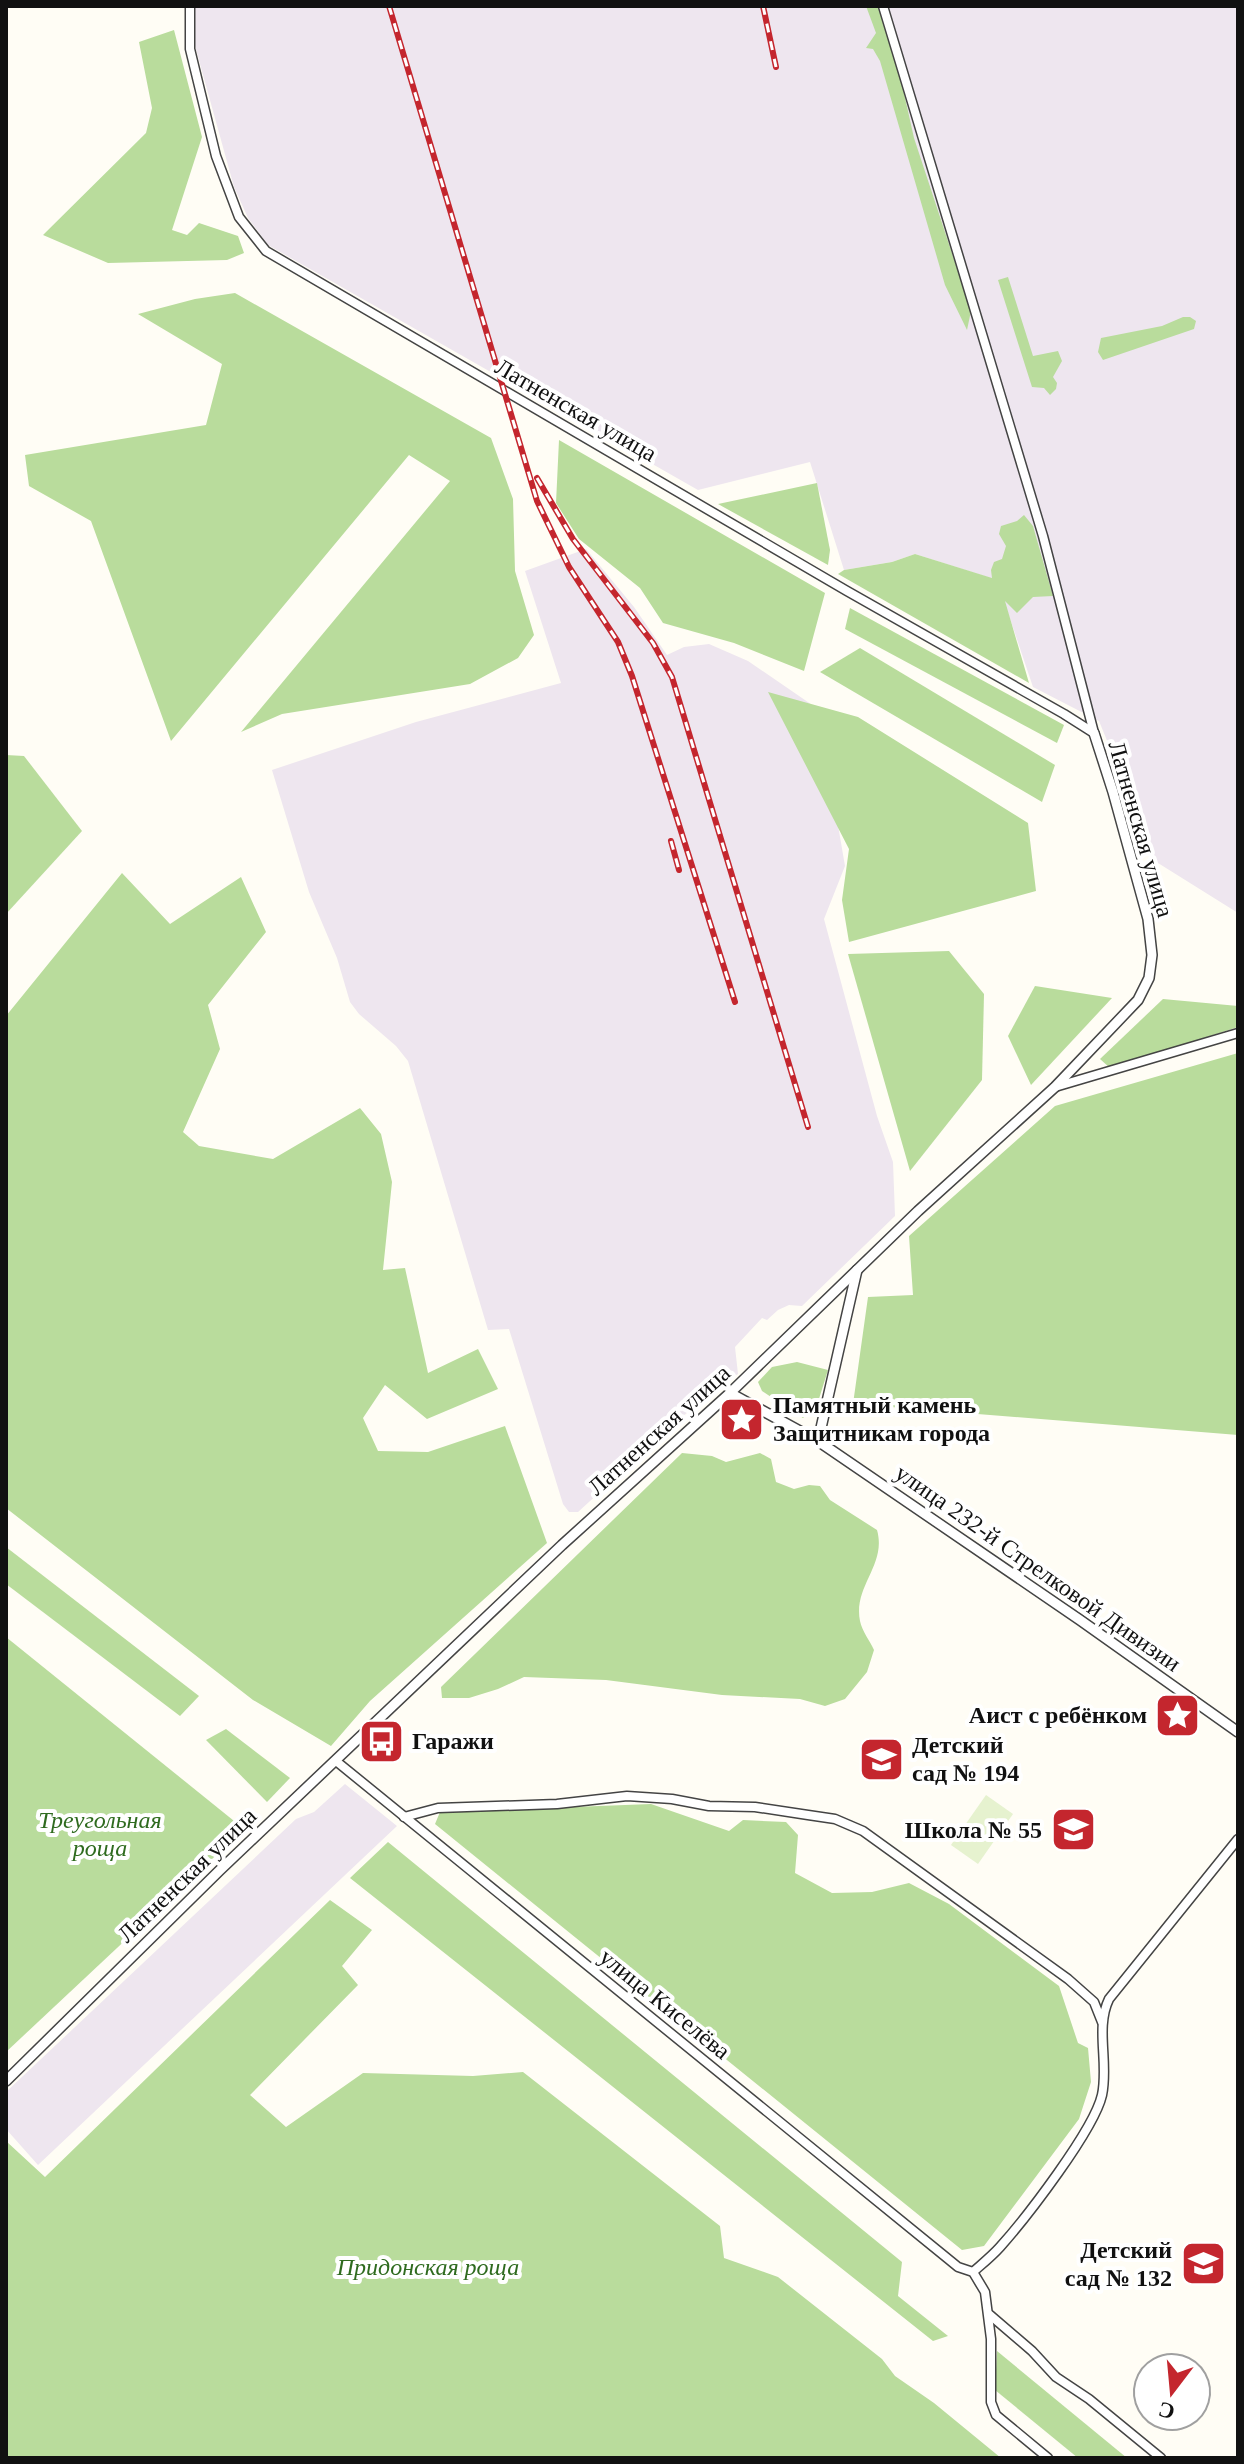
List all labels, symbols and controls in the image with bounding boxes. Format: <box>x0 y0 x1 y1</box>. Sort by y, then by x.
street label: Латненская улица <box>491 353 662 467</box>
street label: Латненская улица <box>1103 738 1179 920</box>
street label: Латненская улица <box>583 1359 736 1501</box>
place label: Памятный камень Защитникам города <box>773 1392 990 1446</box>
place icon: Памятный камень Защитникам города <box>718 1395 766 1443</box>
street label: улица 232-й Стрелковой Дивизии <box>890 1459 1186 1677</box>
place icon: Аист с ребёнком <box>1154 1691 1202 1739</box>
place label: Аист с ребёнком <box>969 1702 1147 1728</box>
bus stop icon: Гаражи <box>357 1717 405 1765</box>
place label: Гаражи <box>412 1728 494 1754</box>
place label: Детский сад № 194 <box>912 1732 1019 1786</box>
school or university icon: Детский сад № 194 <box>857 1735 905 1783</box>
street label: Латненская улица <box>112 1802 262 1948</box>
school or university icon: Школа № 55 <box>1049 1806 1097 1854</box>
park label: Треугольная роща <box>38 1807 162 1861</box>
place label: Школа № 55 <box>905 1817 1042 1843</box>
street label: улица Киселёва <box>595 1944 736 2065</box>
place label: Детский сад № 132 <box>1065 2237 1172 2291</box>
school or university icon: Детский сад № 132 <box>1179 2240 1227 2288</box>
park label: Придонская роща <box>336 2254 519 2280</box>
north arrow <box>1132 2352 1212 2432</box>
text: С <box>1156 2397 1178 2425</box>

